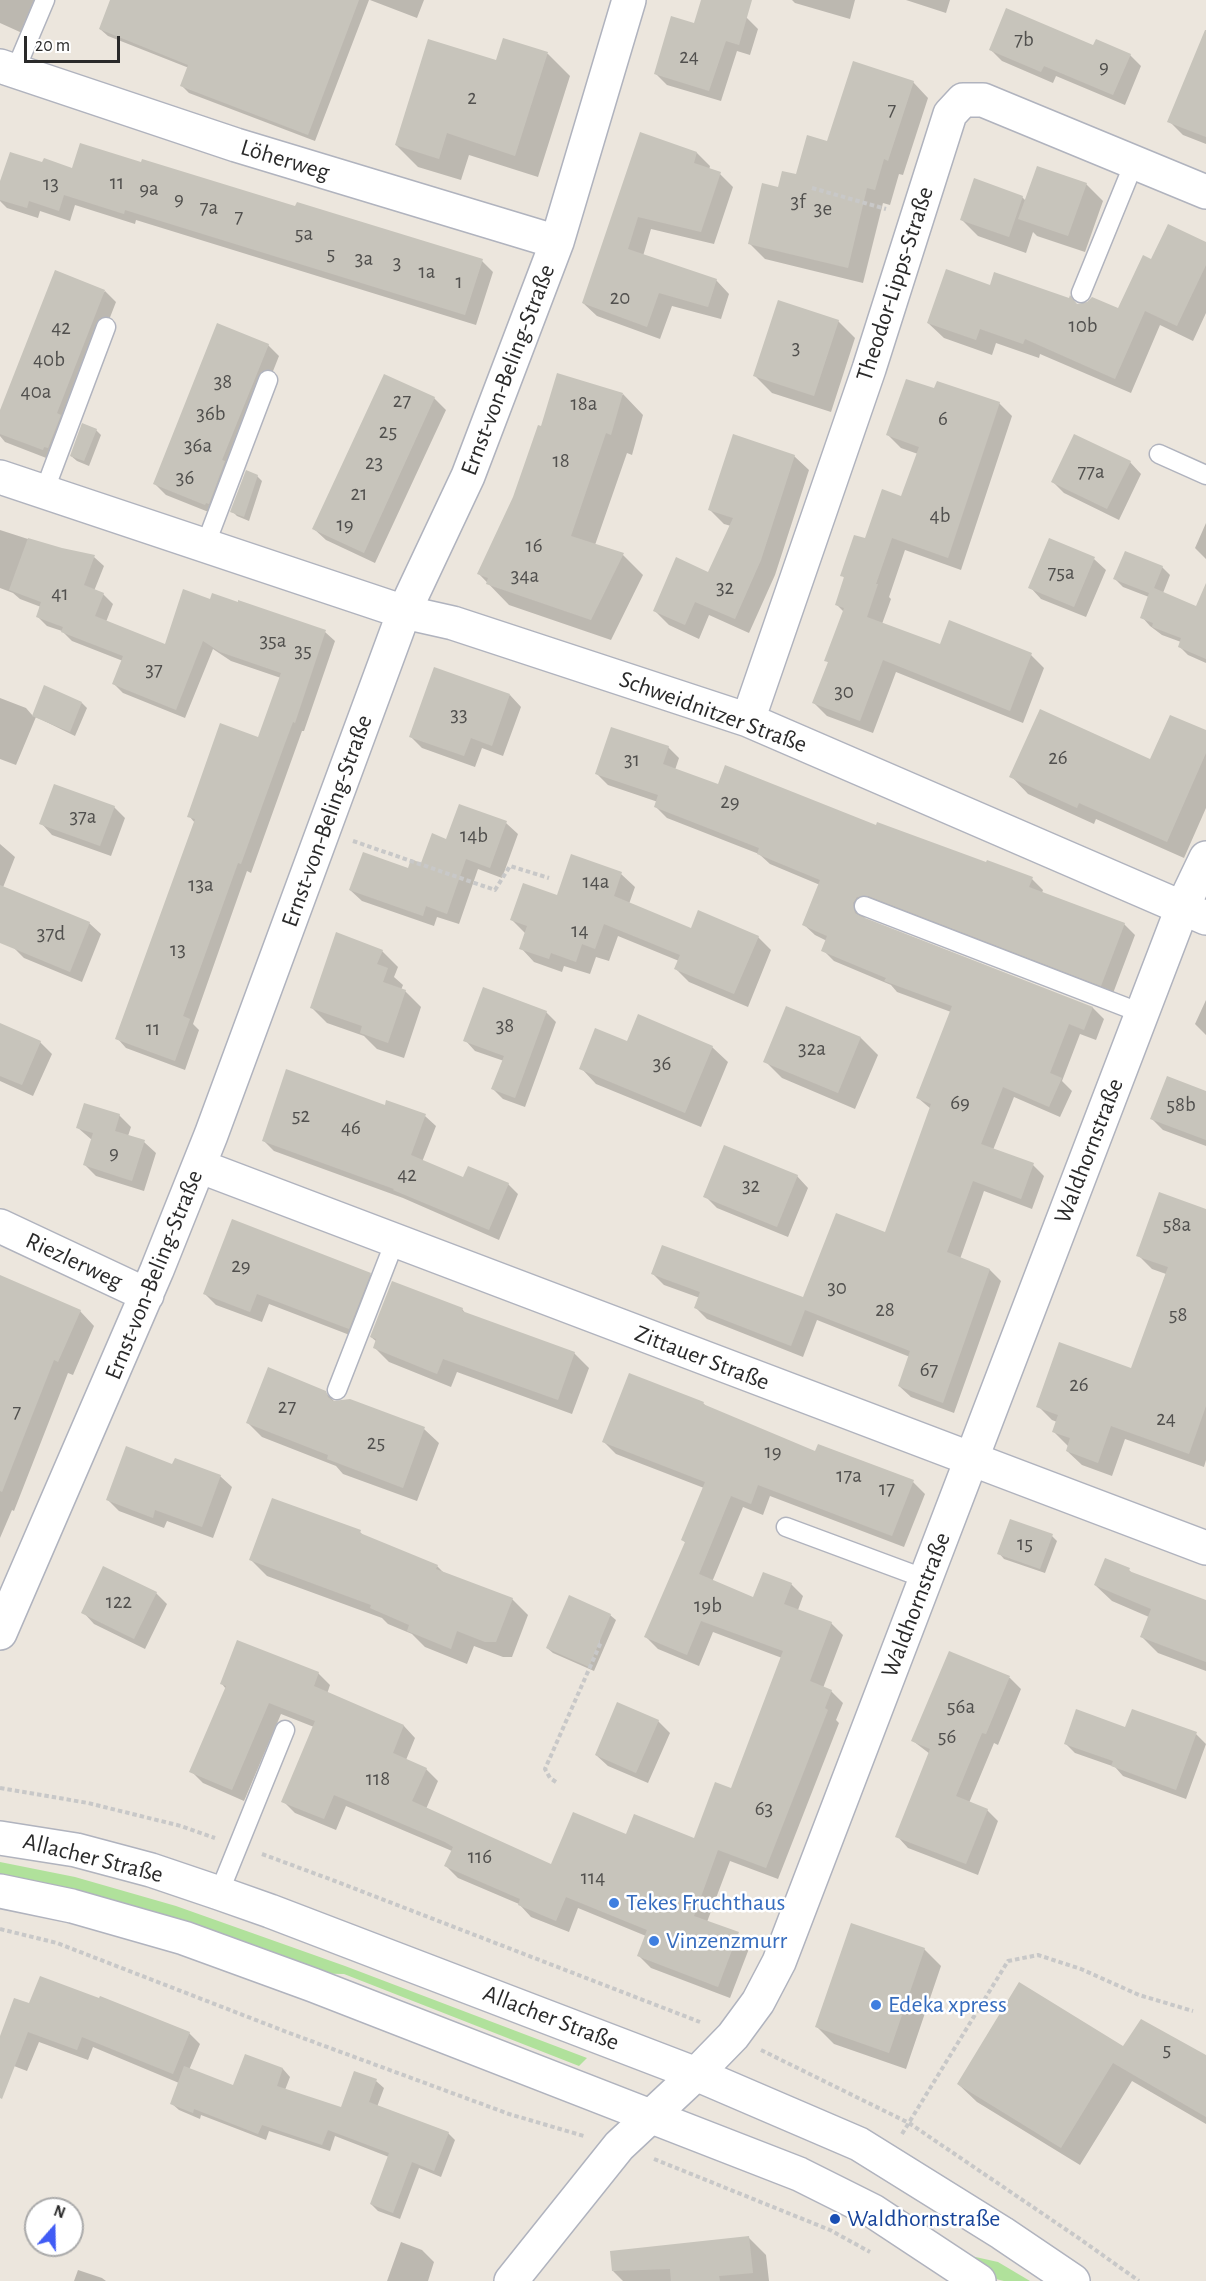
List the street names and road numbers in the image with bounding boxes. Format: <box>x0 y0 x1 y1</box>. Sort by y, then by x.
street label: Löherweg <box>237 133 333 187</box>
street label: Theodor-Lipps-Straße <box>850 183 940 385</box>
street label: Ernst-von-Beling-Straße <box>455 260 561 480</box>
street label: Schweidnitzer Straße <box>615 665 811 759</box>
street label: Ernst-von-Beling-Straße <box>275 711 379 931</box>
street label: Waldhornstraße <box>1048 1074 1130 1228</box>
street label: Ernst-von-Beling-Straße <box>99 1166 209 1384</box>
street label: Riezlerweg <box>21 1226 127 1296</box>
street label: Zittauer Straße <box>631 1319 773 1397</box>
street label: Waldhornstraße <box>875 1528 957 1682</box>
street label: Allacher Straße <box>20 1827 166 1889</box>
street label: Allacher Straße <box>479 1979 623 2057</box>

